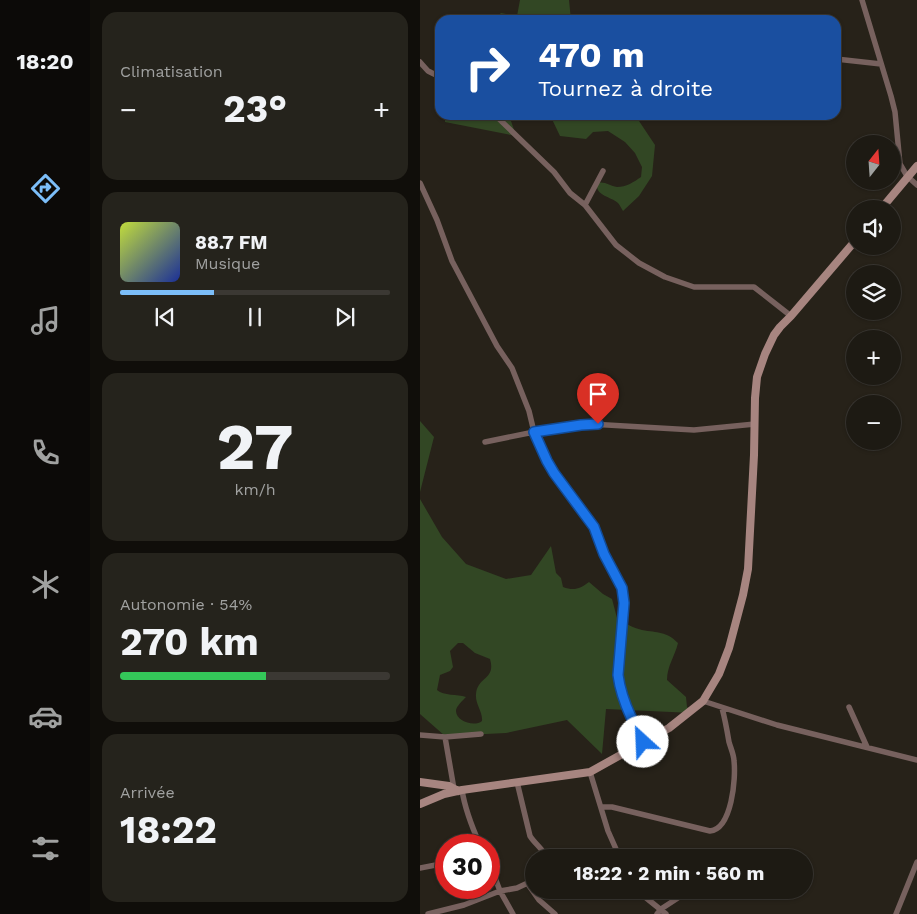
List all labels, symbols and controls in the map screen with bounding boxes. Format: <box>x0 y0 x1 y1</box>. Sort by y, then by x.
text: 470 m <box>538 34 645 76</box>
icon: right <box>455 35 520 100</box>
text: 18:20 <box>16 49 74 74</box>
text: Climatisation <box>120 62 223 81</box>
text: Tournez à droite <box>538 76 713 101</box>
text: 23° <box>223 87 287 131</box>
text: − <box>120 93 137 126</box>
text: + <box>373 93 390 126</box>
north arrow <box>846 135 901 190</box>
map controls <box>846 135 901 450</box>
icon: directions <box>28 171 63 206</box>
button: sound <box>846 200 901 255</box>
text: 88.7 FM <box>195 231 268 254</box>
text: Musique <box>195 254 260 273</box>
button: layers <box>846 265 901 320</box>
icon: music <box>28 303 63 338</box>
icon: previous <box>151 303 179 331</box>
icon: pause <box>241 303 269 331</box>
icon: next <box>331 303 359 331</box>
button: + <box>846 330 901 385</box>
pin <box>577 373 619 424</box>
icon: arrive <box>584 380 612 408</box>
button: − <box>846 395 901 450</box>
text: 27 <box>216 409 294 485</box>
icon: phone <box>28 435 63 470</box>
text: km/h <box>234 480 276 499</box>
icon: climate <box>28 567 63 602</box>
text: Autonomie · 54% <box>120 595 252 614</box>
text: 270 km <box>120 620 259 664</box>
icon: car <box>28 699 63 734</box>
position arrow <box>616 715 668 767</box>
text: Arrivée <box>120 783 175 802</box>
text: 18:22 <box>120 808 217 852</box>
icon: filters <box>28 831 63 866</box>
speed limit sign: 30 <box>435 834 500 899</box>
text: 18:22 · 2 min · 560 m <box>574 862 764 885</box>

